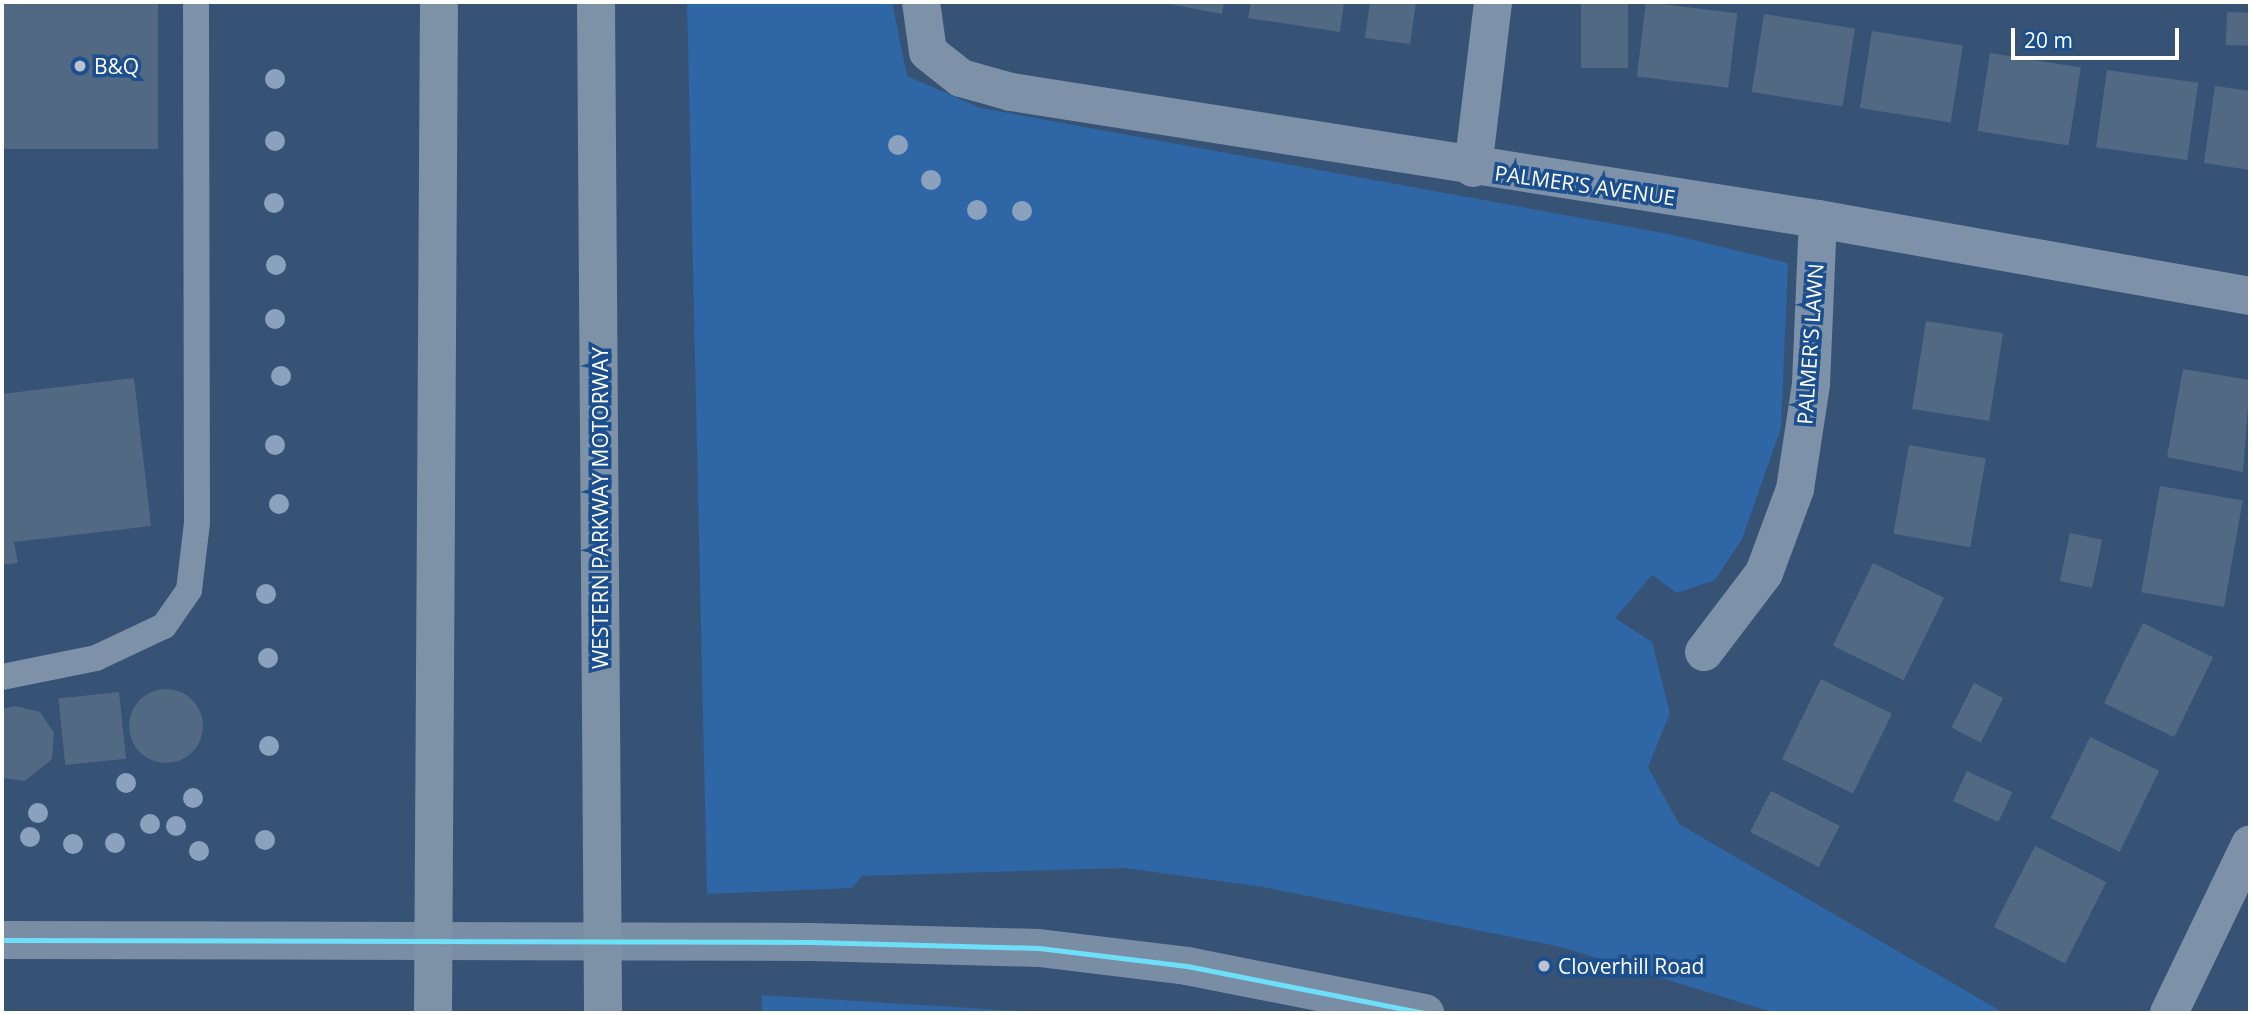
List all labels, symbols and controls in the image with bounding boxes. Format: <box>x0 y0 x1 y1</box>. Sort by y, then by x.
scale bar <box>2014 14 2182 58</box>
text: 20 m <box>2024 26 2073 54</box>
place label: B&Q <box>94 53 139 79</box>
marker: B&Q <box>72 58 88 74</box>
street label: PALMER'S AVENUE <box>1493 160 1677 210</box>
street label: PALMER'S LAWN <box>1792 263 1828 425</box>
street label: WESTERN PARKWAY MOTORWAY <box>587 347 613 669</box>
place label: Cloverhill Road <box>1558 953 1704 979</box>
marker: Cloverhill Road <box>1536 958 1552 974</box>

